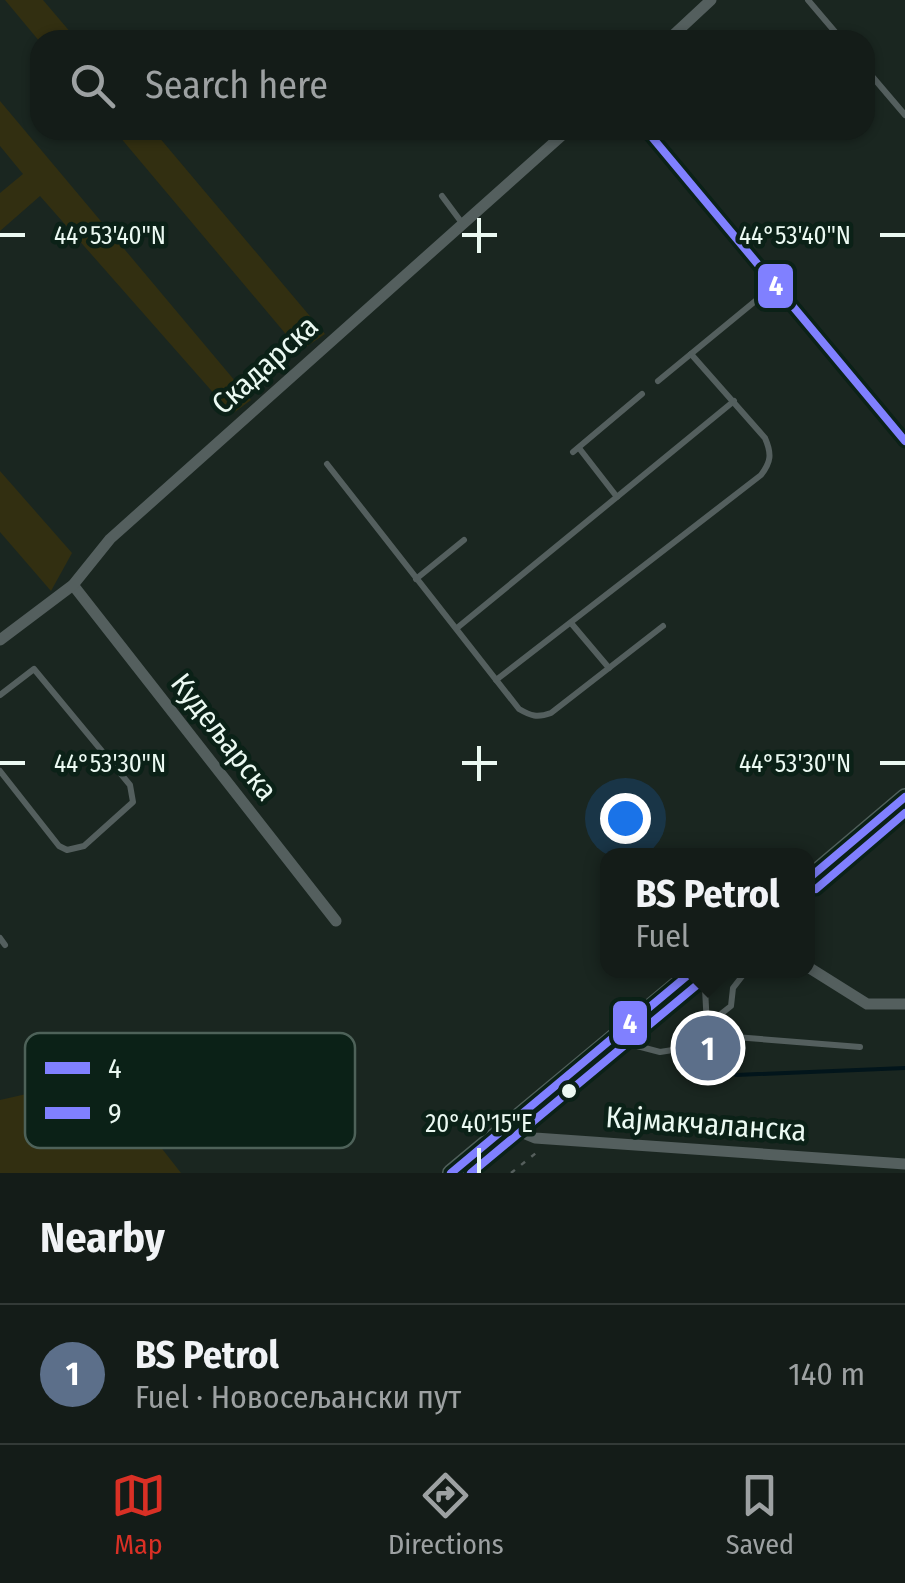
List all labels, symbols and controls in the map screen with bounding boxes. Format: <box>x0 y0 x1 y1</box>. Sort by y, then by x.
search box <box>30 30 875 140</box>
icon: search <box>65 58 120 113</box>
text: Search here <box>145 62 328 108</box>
text: 44°53'40"N <box>54 221 166 251</box>
text: 44°53'40"N <box>739 221 851 251</box>
line badge: 4 <box>756 262 795 310</box>
text: 4 <box>769 269 783 302</box>
street label: Скадарска <box>205 308 325 422</box>
street label: Кудељарска <box>163 666 285 808</box>
text: 44°53'30"N <box>54 749 166 779</box>
text: 44°53'30"N <box>739 749 851 779</box>
your location <box>600 793 651 844</box>
popup <box>600 848 815 978</box>
text: BS Petrol <box>636 871 779 917</box>
text: Fuel <box>636 917 689 955</box>
line badge: 4 <box>611 999 649 1047</box>
text: 4 <box>623 1007 637 1040</box>
pin: 1 <box>676 1010 740 1086</box>
legend <box>25 1033 355 1148</box>
text: 4 <box>108 1052 122 1085</box>
unlabelled marker <box>559 1081 579 1101</box>
text: 9 <box>108 1097 122 1130</box>
street label: Кајмакчаланска <box>604 1099 808 1149</box>
text: 20°40'15"E <box>425 1109 533 1139</box>
text: Nearby <box>40 1213 165 1263</box>
text: BS Petrol <box>135 1332 279 1378</box>
text: 1 <box>66 1355 79 1393</box>
text: 140 m <box>788 1355 865 1393</box>
text: Fuel · Новосељански пут <box>135 1378 461 1416</box>
tab: Map <box>111 1468 166 1561</box>
tab: Directions <box>388 1468 504 1561</box>
tab: Saved <box>726 1468 794 1561</box>

